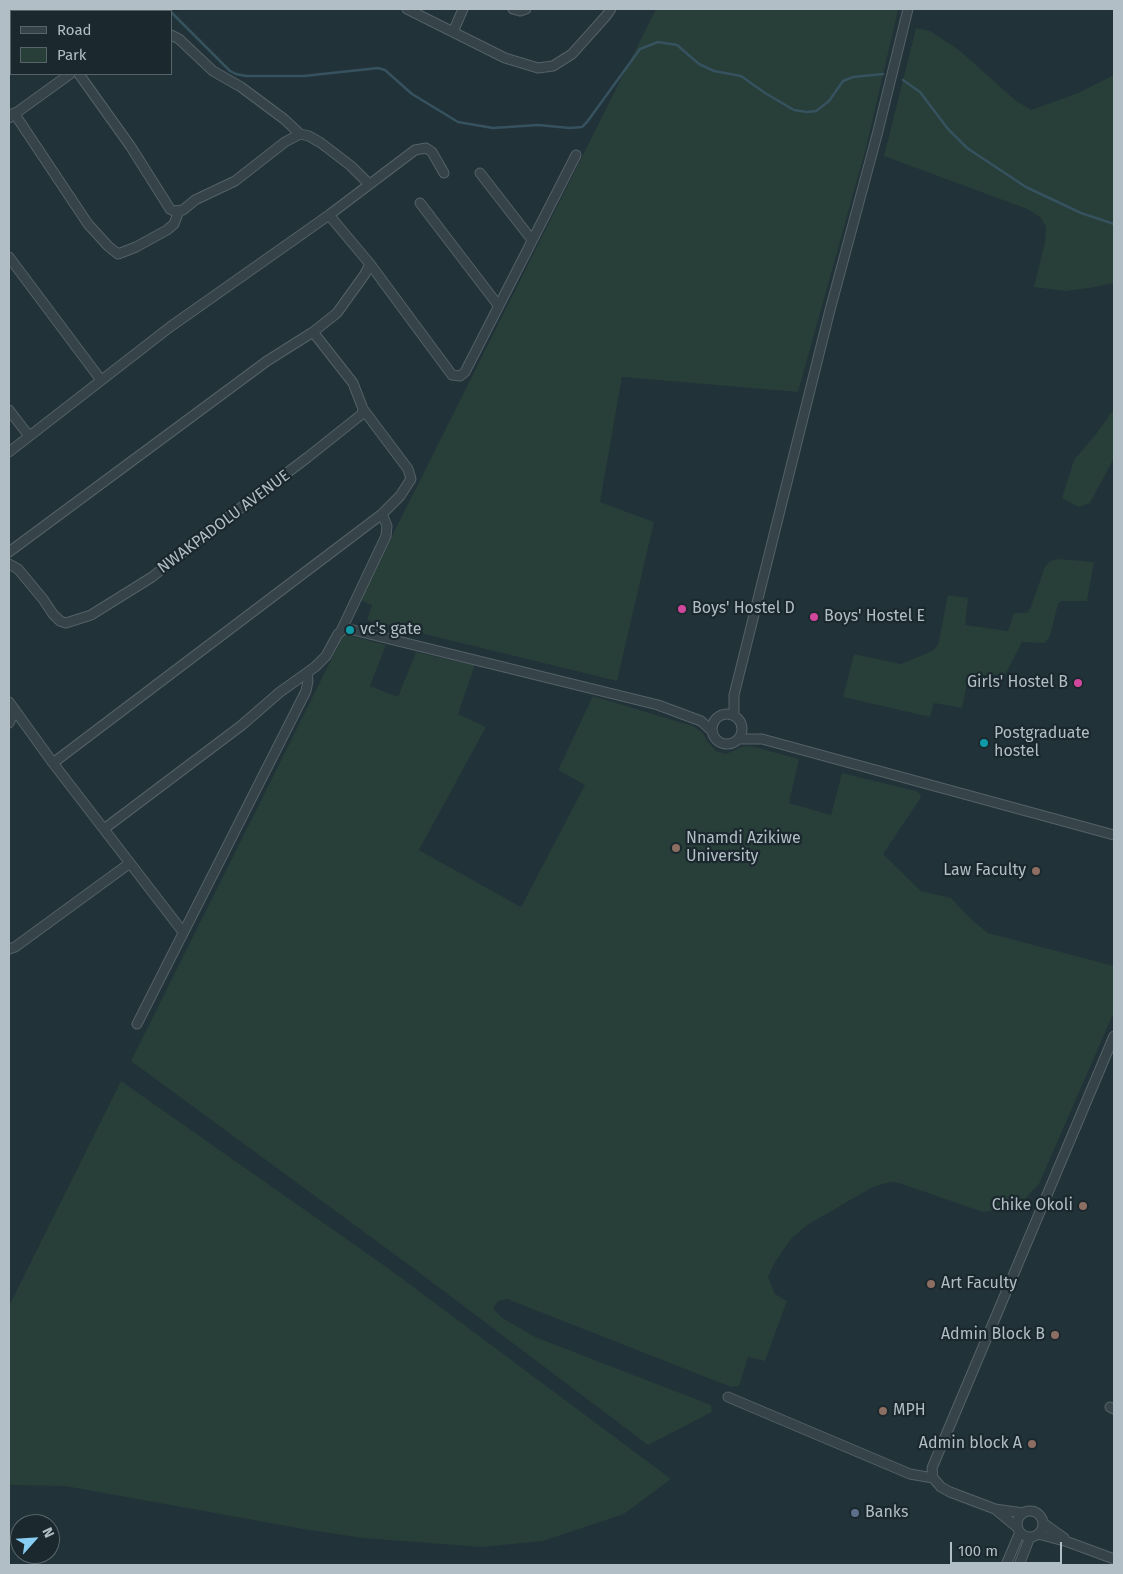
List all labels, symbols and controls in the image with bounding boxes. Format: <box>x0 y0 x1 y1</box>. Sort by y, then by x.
legend <box>10 10 172 75</box>
text: Road <box>57 21 92 39</box>
text: Park <box>57 46 87 64</box>
street label: NWAKPADOLU AVENUE <box>154 466 294 578</box>
place label: Boys' Hostel D <box>692 599 795 619</box>
marker: Boys' Hostel D <box>676 603 688 615</box>
place label: Boys' Hostel E <box>824 607 925 627</box>
marker: Boys' Hostel E <box>808 611 820 623</box>
place label: vc's gate <box>360 620 421 640</box>
marker: vc's gate <box>344 624 356 636</box>
place label: Girls' Hostel B <box>967 673 1068 693</box>
marker: Girls' Hostel B <box>1072 677 1084 689</box>
place label: Postgraduate hostel <box>994 724 1090 762</box>
marker: Postgraduate hostel <box>978 737 990 749</box>
place label: Nnamdi Azikiwe University <box>686 829 801 867</box>
marker: Nnamdi Azikiwe University <box>670 842 682 854</box>
place label: Law Faculty <box>943 861 1026 881</box>
marker: Law Faculty <box>1030 865 1042 877</box>
place label: Chike Okoli <box>992 1196 1073 1216</box>
marker: Chike Okoli <box>1077 1200 1089 1212</box>
place label: Art Faculty <box>941 1274 1017 1294</box>
marker: Art Faculty <box>925 1278 937 1290</box>
place label: Admin Block B <box>941 1325 1045 1345</box>
marker: Admin Block B <box>1049 1329 1061 1341</box>
place label: MPH <box>893 1401 926 1421</box>
marker: MPH <box>877 1405 889 1417</box>
place label: Admin block A <box>919 1434 1022 1454</box>
marker: Admin block A <box>1026 1438 1038 1450</box>
place label: Banks <box>865 1503 908 1523</box>
marker: Banks <box>849 1507 861 1519</box>
north arrow <box>10 1514 60 1564</box>
text: N <box>38 1525 58 1541</box>
scale bar <box>953 1532 1066 1564</box>
text: 100 m <box>958 1542 998 1560</box>

